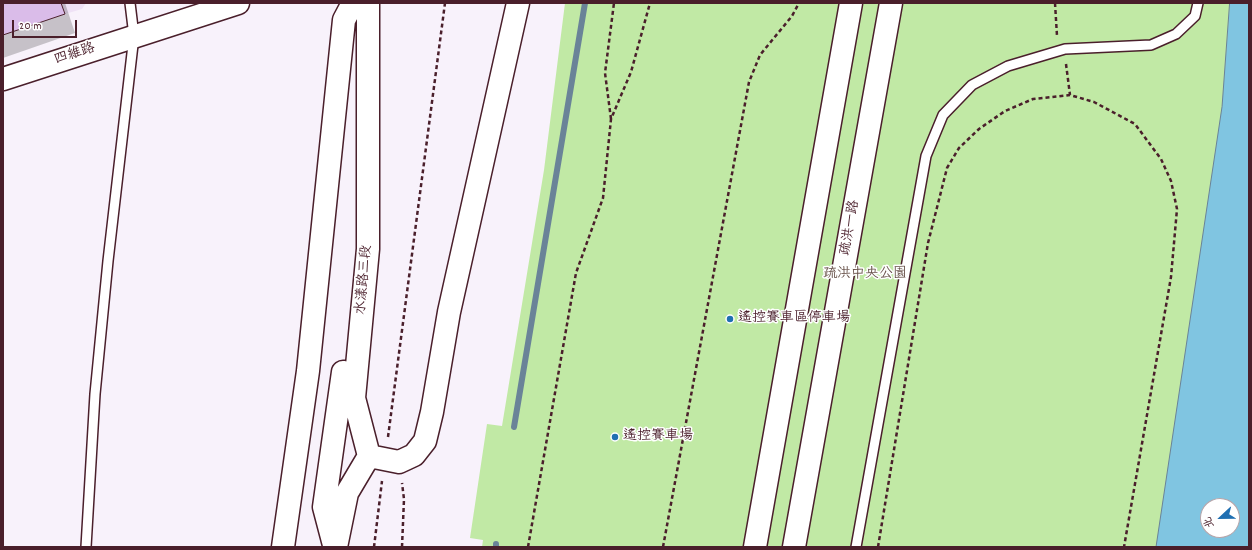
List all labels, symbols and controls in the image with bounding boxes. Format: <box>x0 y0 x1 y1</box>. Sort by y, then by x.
scale bar <box>14 12 79 38</box>
text: 20 m <box>19 18 42 35</box>
street label: 四維路 <box>52 41 98 69</box>
street label: 疏洪一路 <box>838 199 864 257</box>
street label: 水漾路三段 <box>354 244 376 316</box>
park label: 疏洪中央公園 <box>823 267 907 283</box>
place label: 遙控賽車區停車場 <box>738 311 850 327</box>
marker: 遙控賽車區停車場 <box>725 314 735 324</box>
place label: 遙控賽車場 <box>623 429 693 445</box>
marker: 遙控賽車場 <box>610 432 620 442</box>
north arrow <box>1200 498 1240 538</box>
text: 北 <box>1200 514 1219 530</box>

